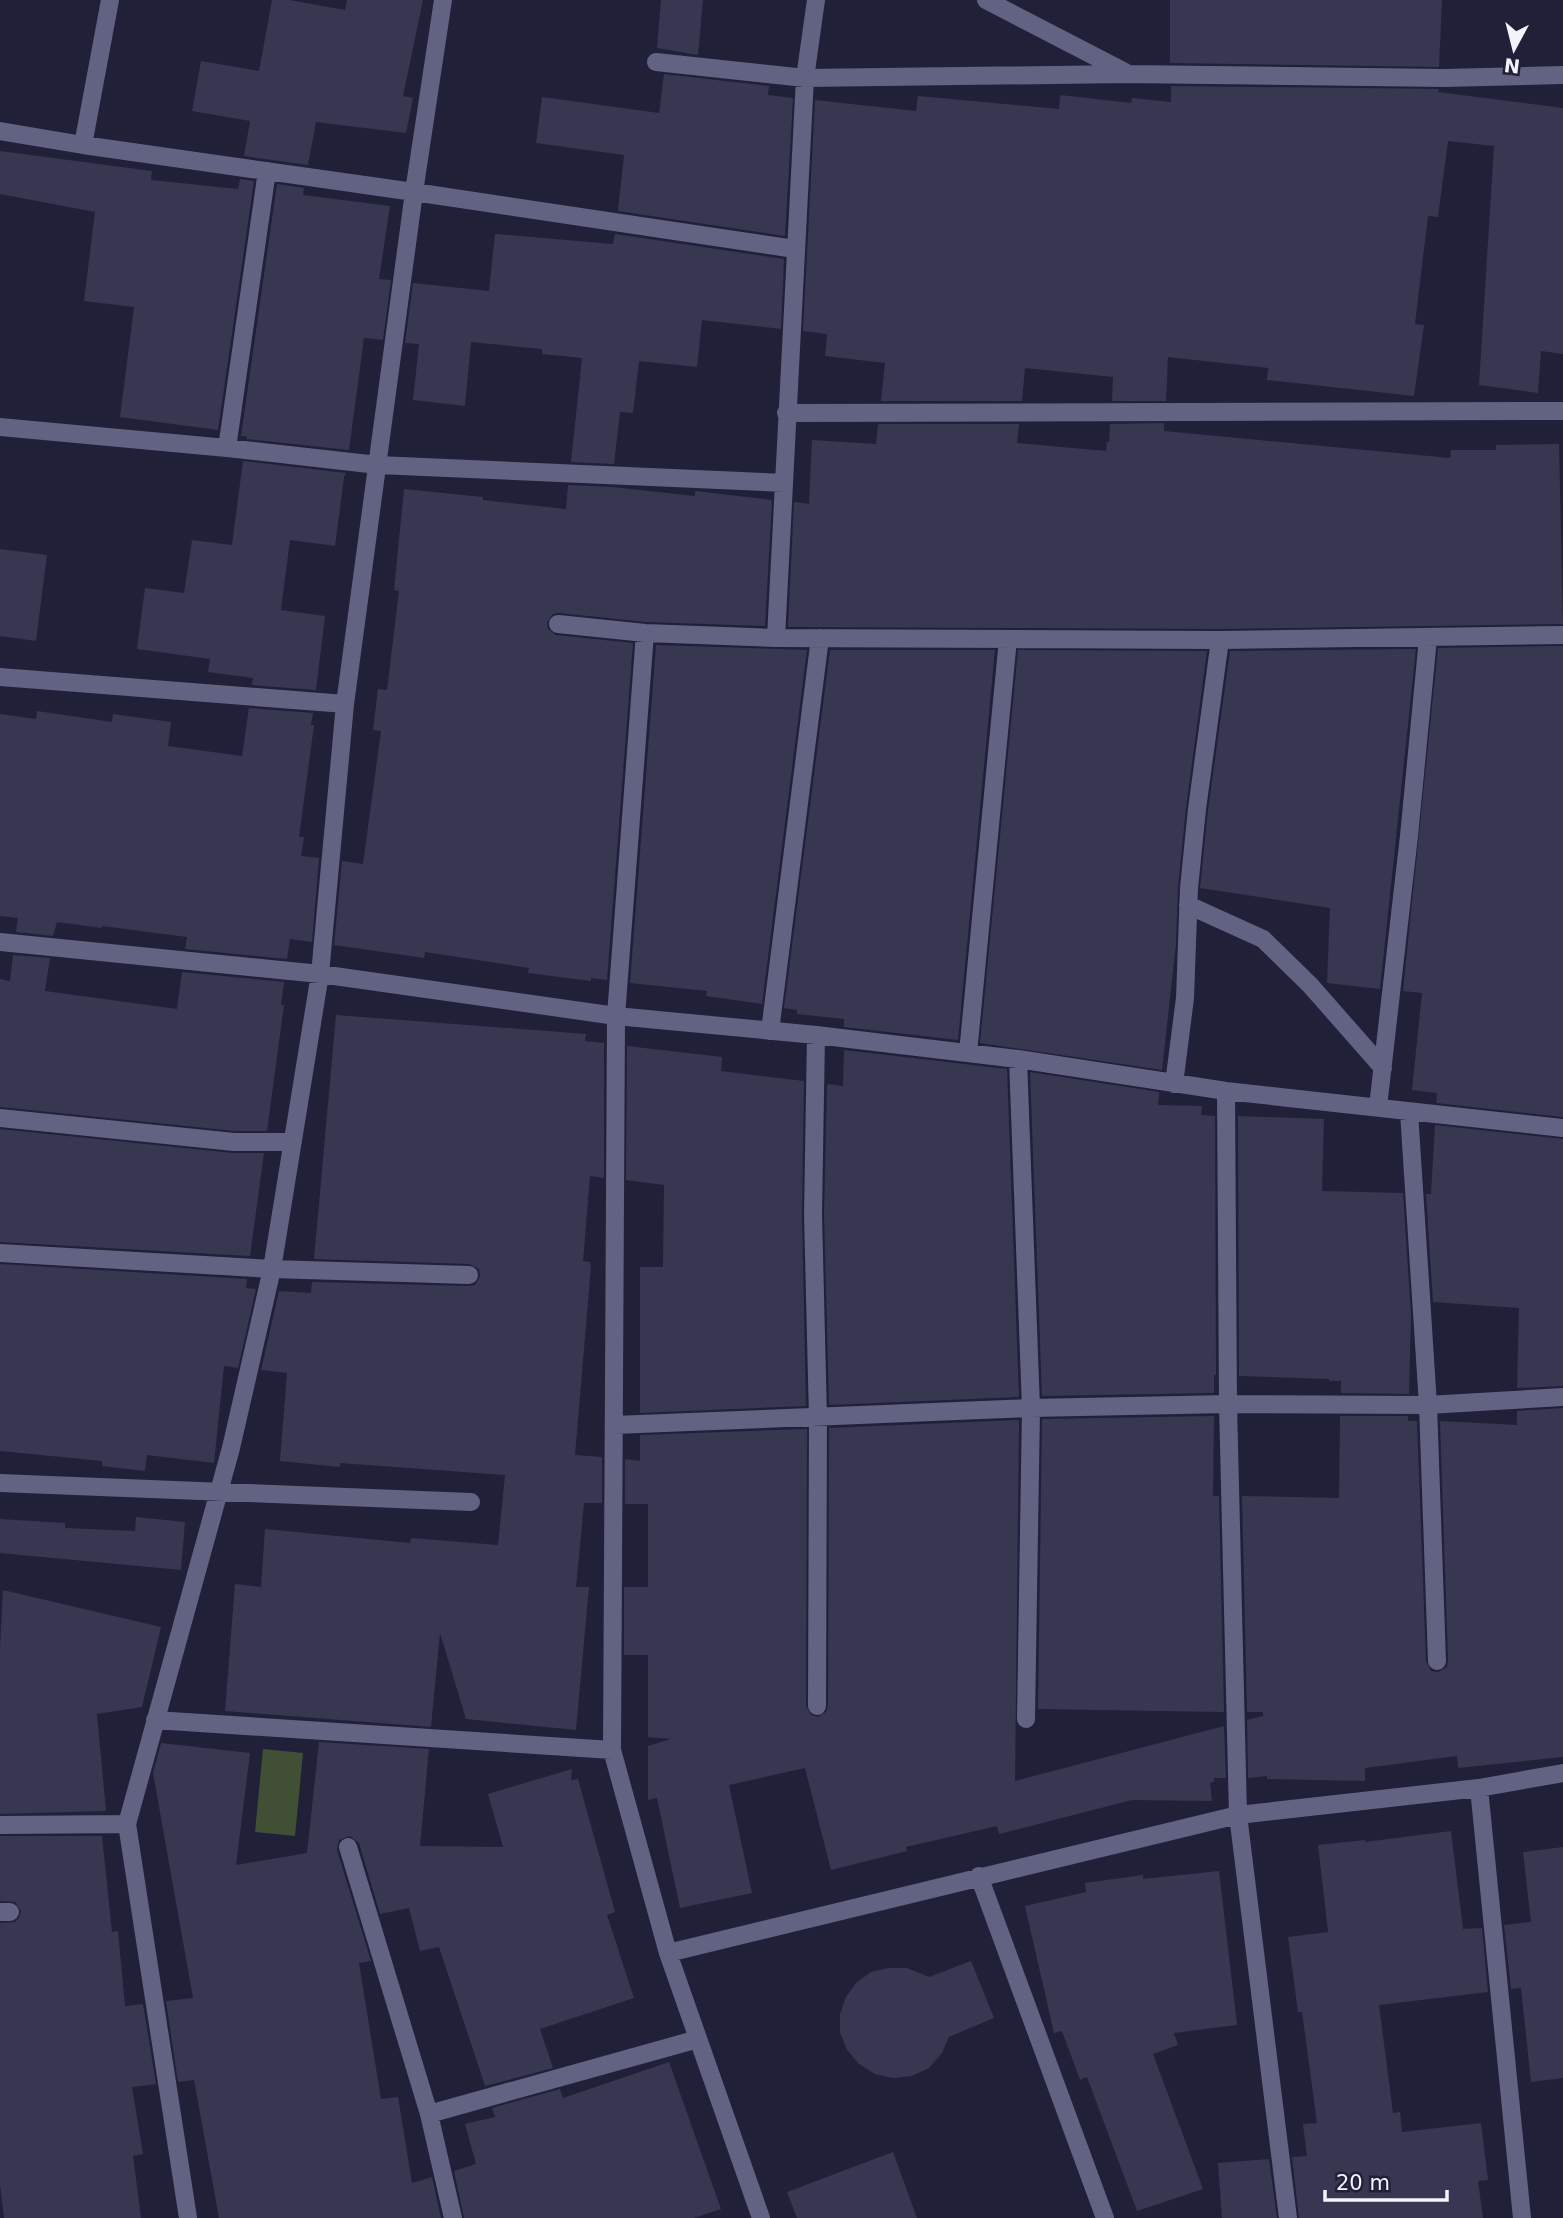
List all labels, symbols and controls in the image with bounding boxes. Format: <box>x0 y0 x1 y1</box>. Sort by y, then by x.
north arrow <box>1479 14 1549 84</box>
text: N <box>1503 54 1521 78</box>
scale bar <box>1325 2158 1448 2202</box>
text: 20 m <box>1336 2171 1390 2195</box>

